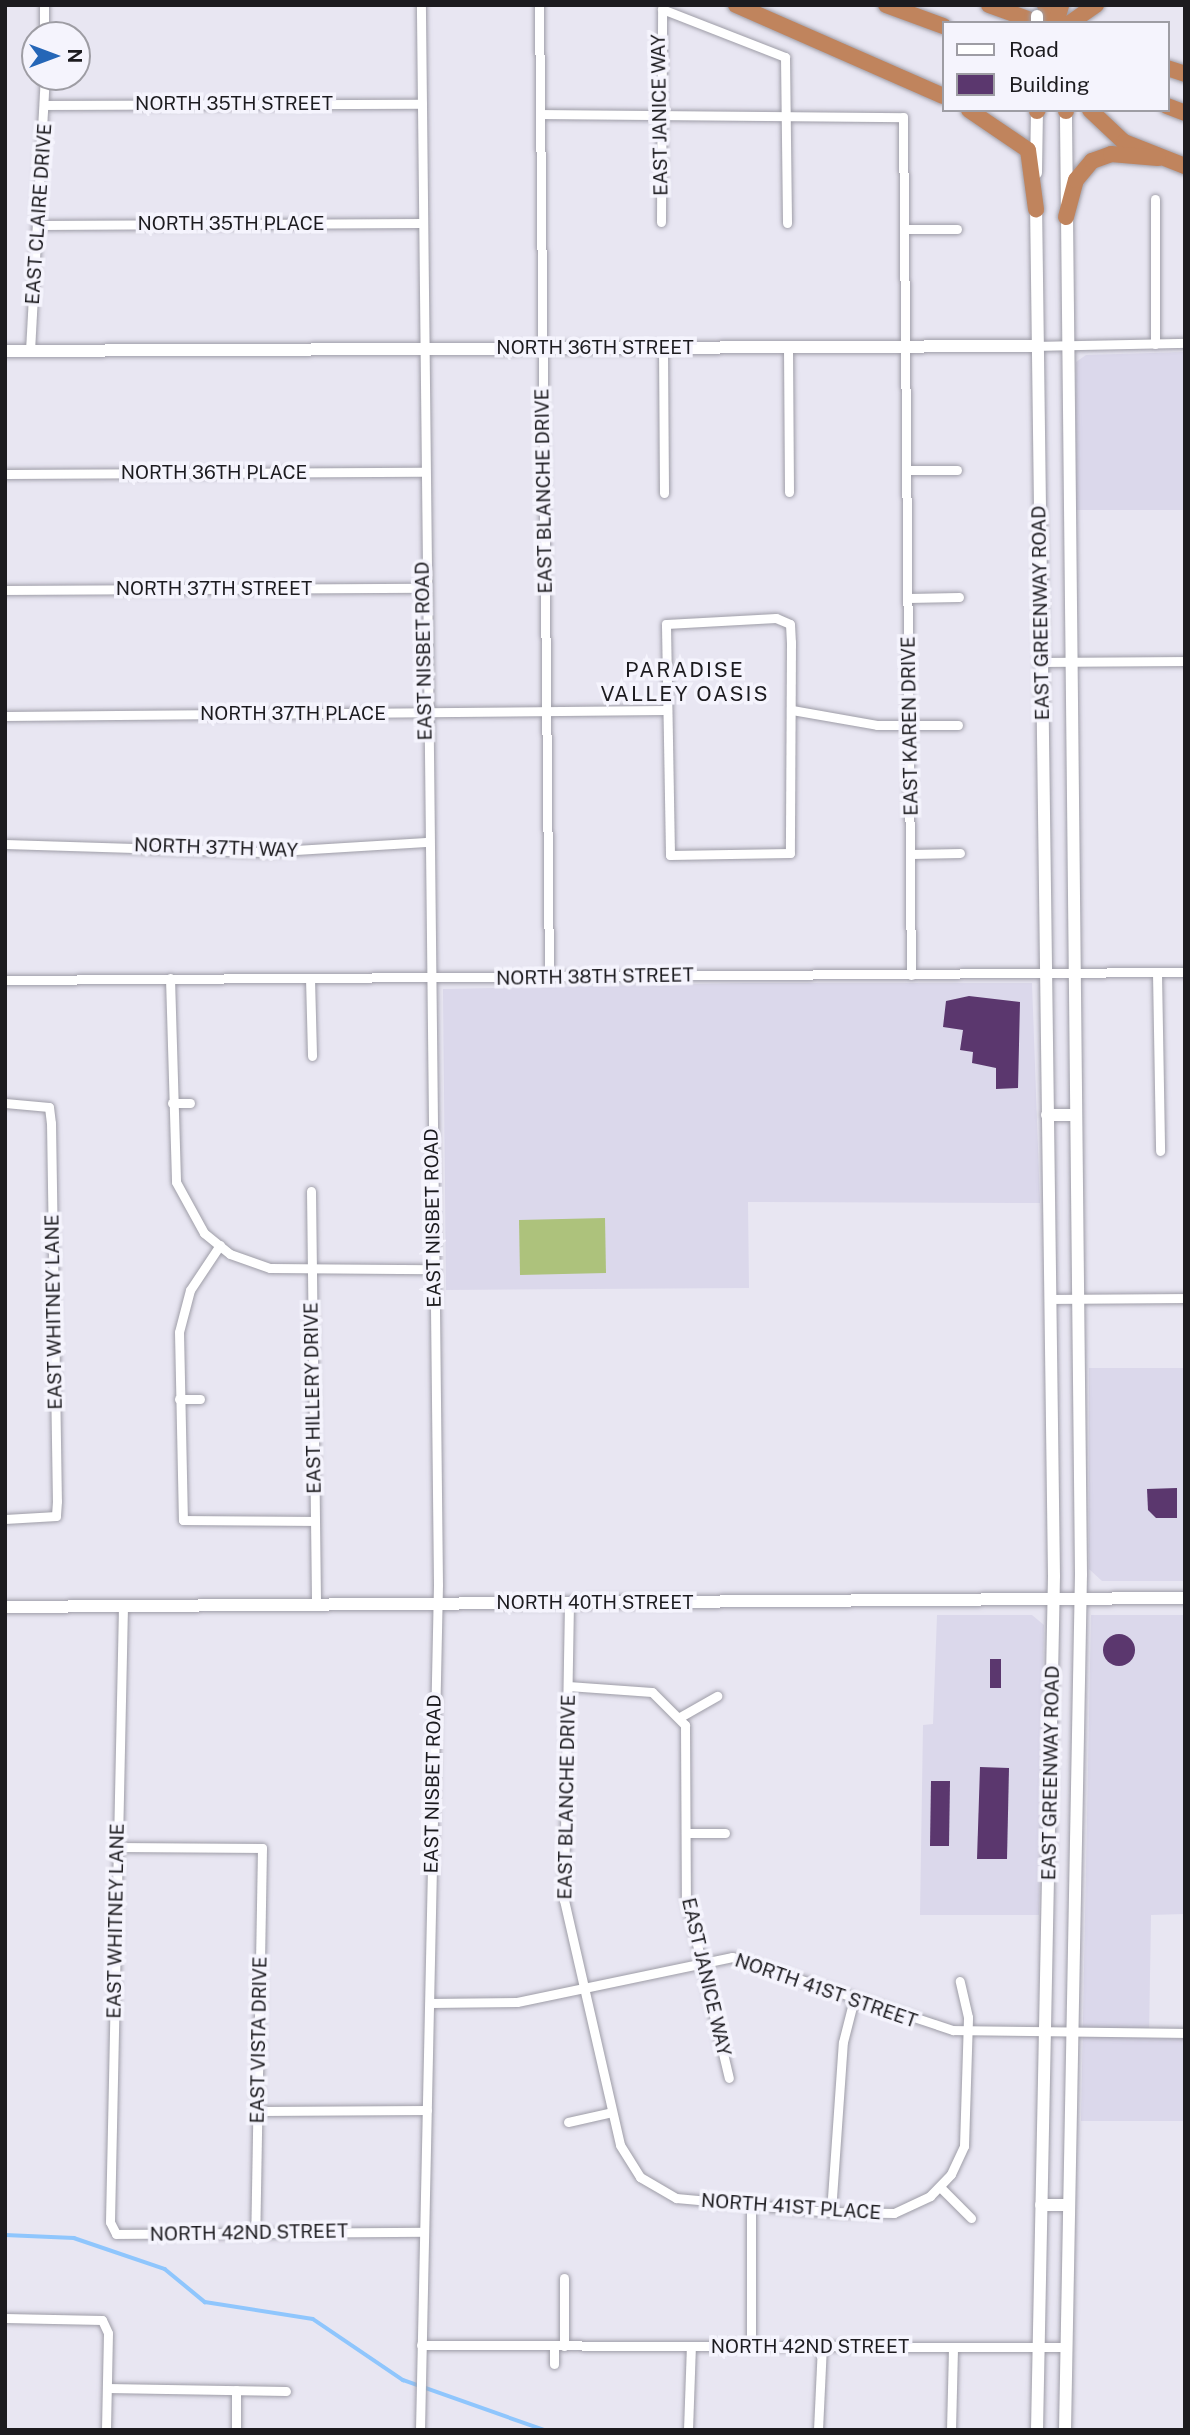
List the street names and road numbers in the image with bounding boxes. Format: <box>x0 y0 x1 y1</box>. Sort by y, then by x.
street label: EAST JANICE WAY <box>647 34 673 196</box>
street label: NORTH 35TH STREET <box>135 93 333 115</box>
street label: EAST CLAIRE DRIVE <box>21 123 57 305</box>
street label: NORTH 35TH PLACE <box>137 213 325 235</box>
street label: NORTH 36TH STREET <box>496 337 694 359</box>
street label: EAST BLANCHE DRIVE <box>531 388 557 594</box>
street label: NORTH 36TH PLACE <box>121 462 307 484</box>
street label: EAST GREENWAY ROAD <box>1028 505 1054 721</box>
street label: EAST NISBET ROAD <box>411 561 437 741</box>
street label: NORTH 37TH STREET <box>116 578 312 600</box>
street label: EAST KAREN DRIVE <box>897 636 923 816</box>
street label: NORTH 37TH PLACE <box>200 703 386 725</box>
street label: NORTH 37TH WAY <box>133 834 299 862</box>
street label: NORTH 38TH STREET <box>496 964 694 990</box>
street label: EAST NISBET ROAD <box>420 1128 446 1308</box>
street label: EAST WHITNEY LANE <box>41 1214 67 1410</box>
street label: EAST HILLERY DRIVE <box>300 1302 326 1494</box>
street label: NORTH 40TH STREET <box>496 1592 694 1614</box>
street label: EAST GREENWAY ROAD <box>1038 1665 1064 1881</box>
street label: EAST NISBET ROAD <box>420 1694 446 1874</box>
street label: EAST BLANCHE DRIVE <box>554 1694 580 1900</box>
street label: EAST WHITNEY LANE <box>103 1823 129 2019</box>
street label: EAST JANICE WAY <box>677 1895 735 2059</box>
street label: NORTH 41ST STREET <box>732 1949 920 2033</box>
street label: EAST VISTA DRIVE <box>246 1956 272 2124</box>
street label: NORTH 41ST PLACE <box>700 2189 882 2225</box>
street label: NORTH 42ND STREET <box>150 2220 348 2246</box>
street label: NORTH 42ND STREET <box>711 2336 909 2358</box>

